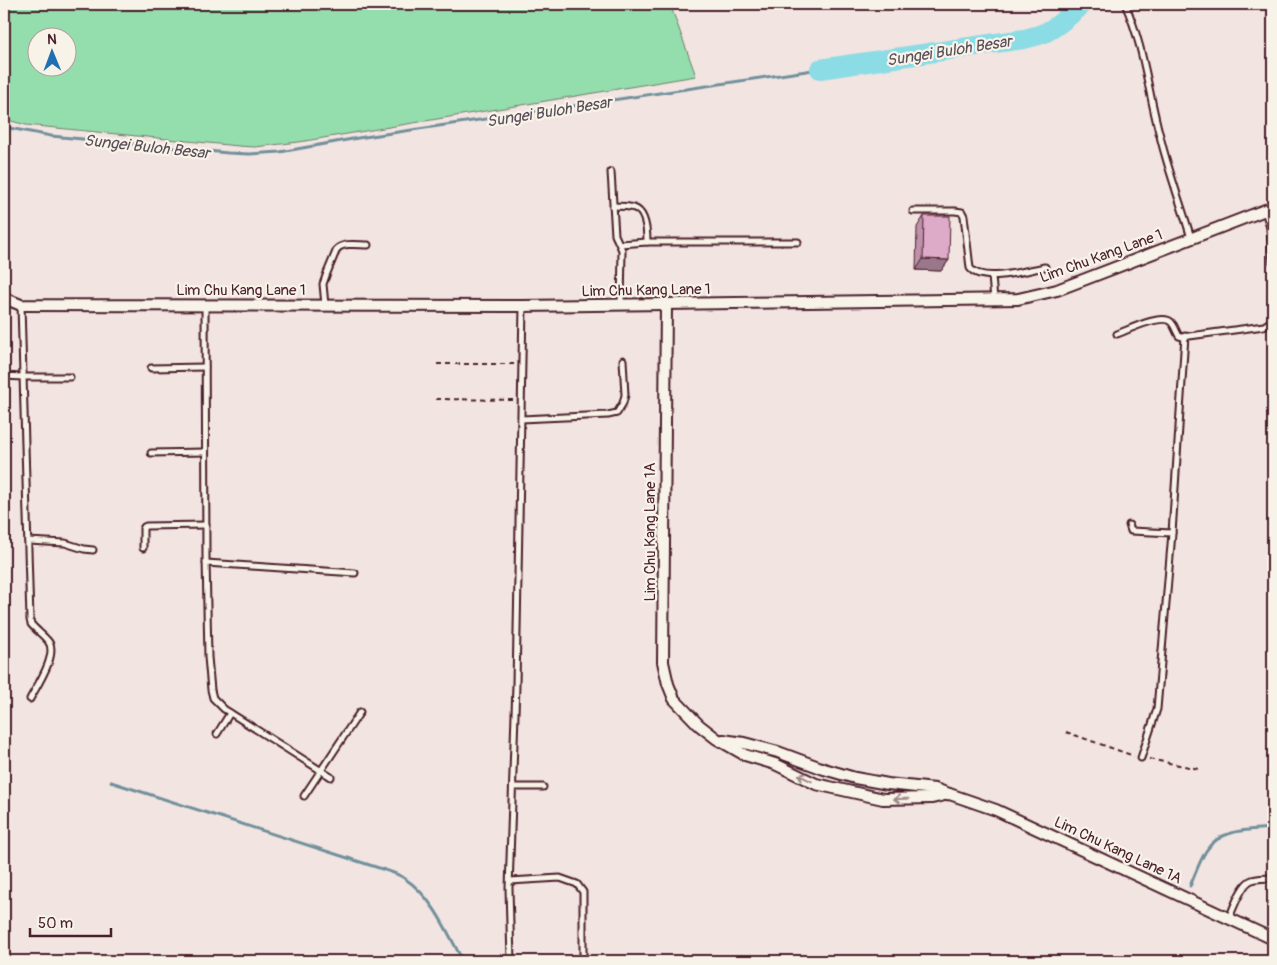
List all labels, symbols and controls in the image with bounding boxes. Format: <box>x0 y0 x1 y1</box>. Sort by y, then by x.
north arrow <box>28 28 78 78</box>
text: N <box>47 31 57 48</box>
water label: Sungei Buloh Besar <box>885 31 1015 71</box>
water label: Sungei Buloh Besar <box>485 92 615 132</box>
water label: Sungei Buloh Besar <box>83 130 213 164</box>
street label: Lim Chu Kang Lane 1 <box>1037 225 1165 288</box>
street label: Lim Chu Kang Lane 1 <box>581 280 711 301</box>
street label: Lim Chu Kang Lane 1 <box>176 281 306 300</box>
street label: Lim Chu Kang Lane 1A <box>641 462 660 602</box>
one-way arrow <box>798 773 813 783</box>
one-way arrow <box>893 794 909 804</box>
street label: Lim Chu Kang Lane 1A <box>1051 812 1185 889</box>
scale bar <box>30 905 111 937</box>
text: 50 m <box>38 914 73 933</box>

